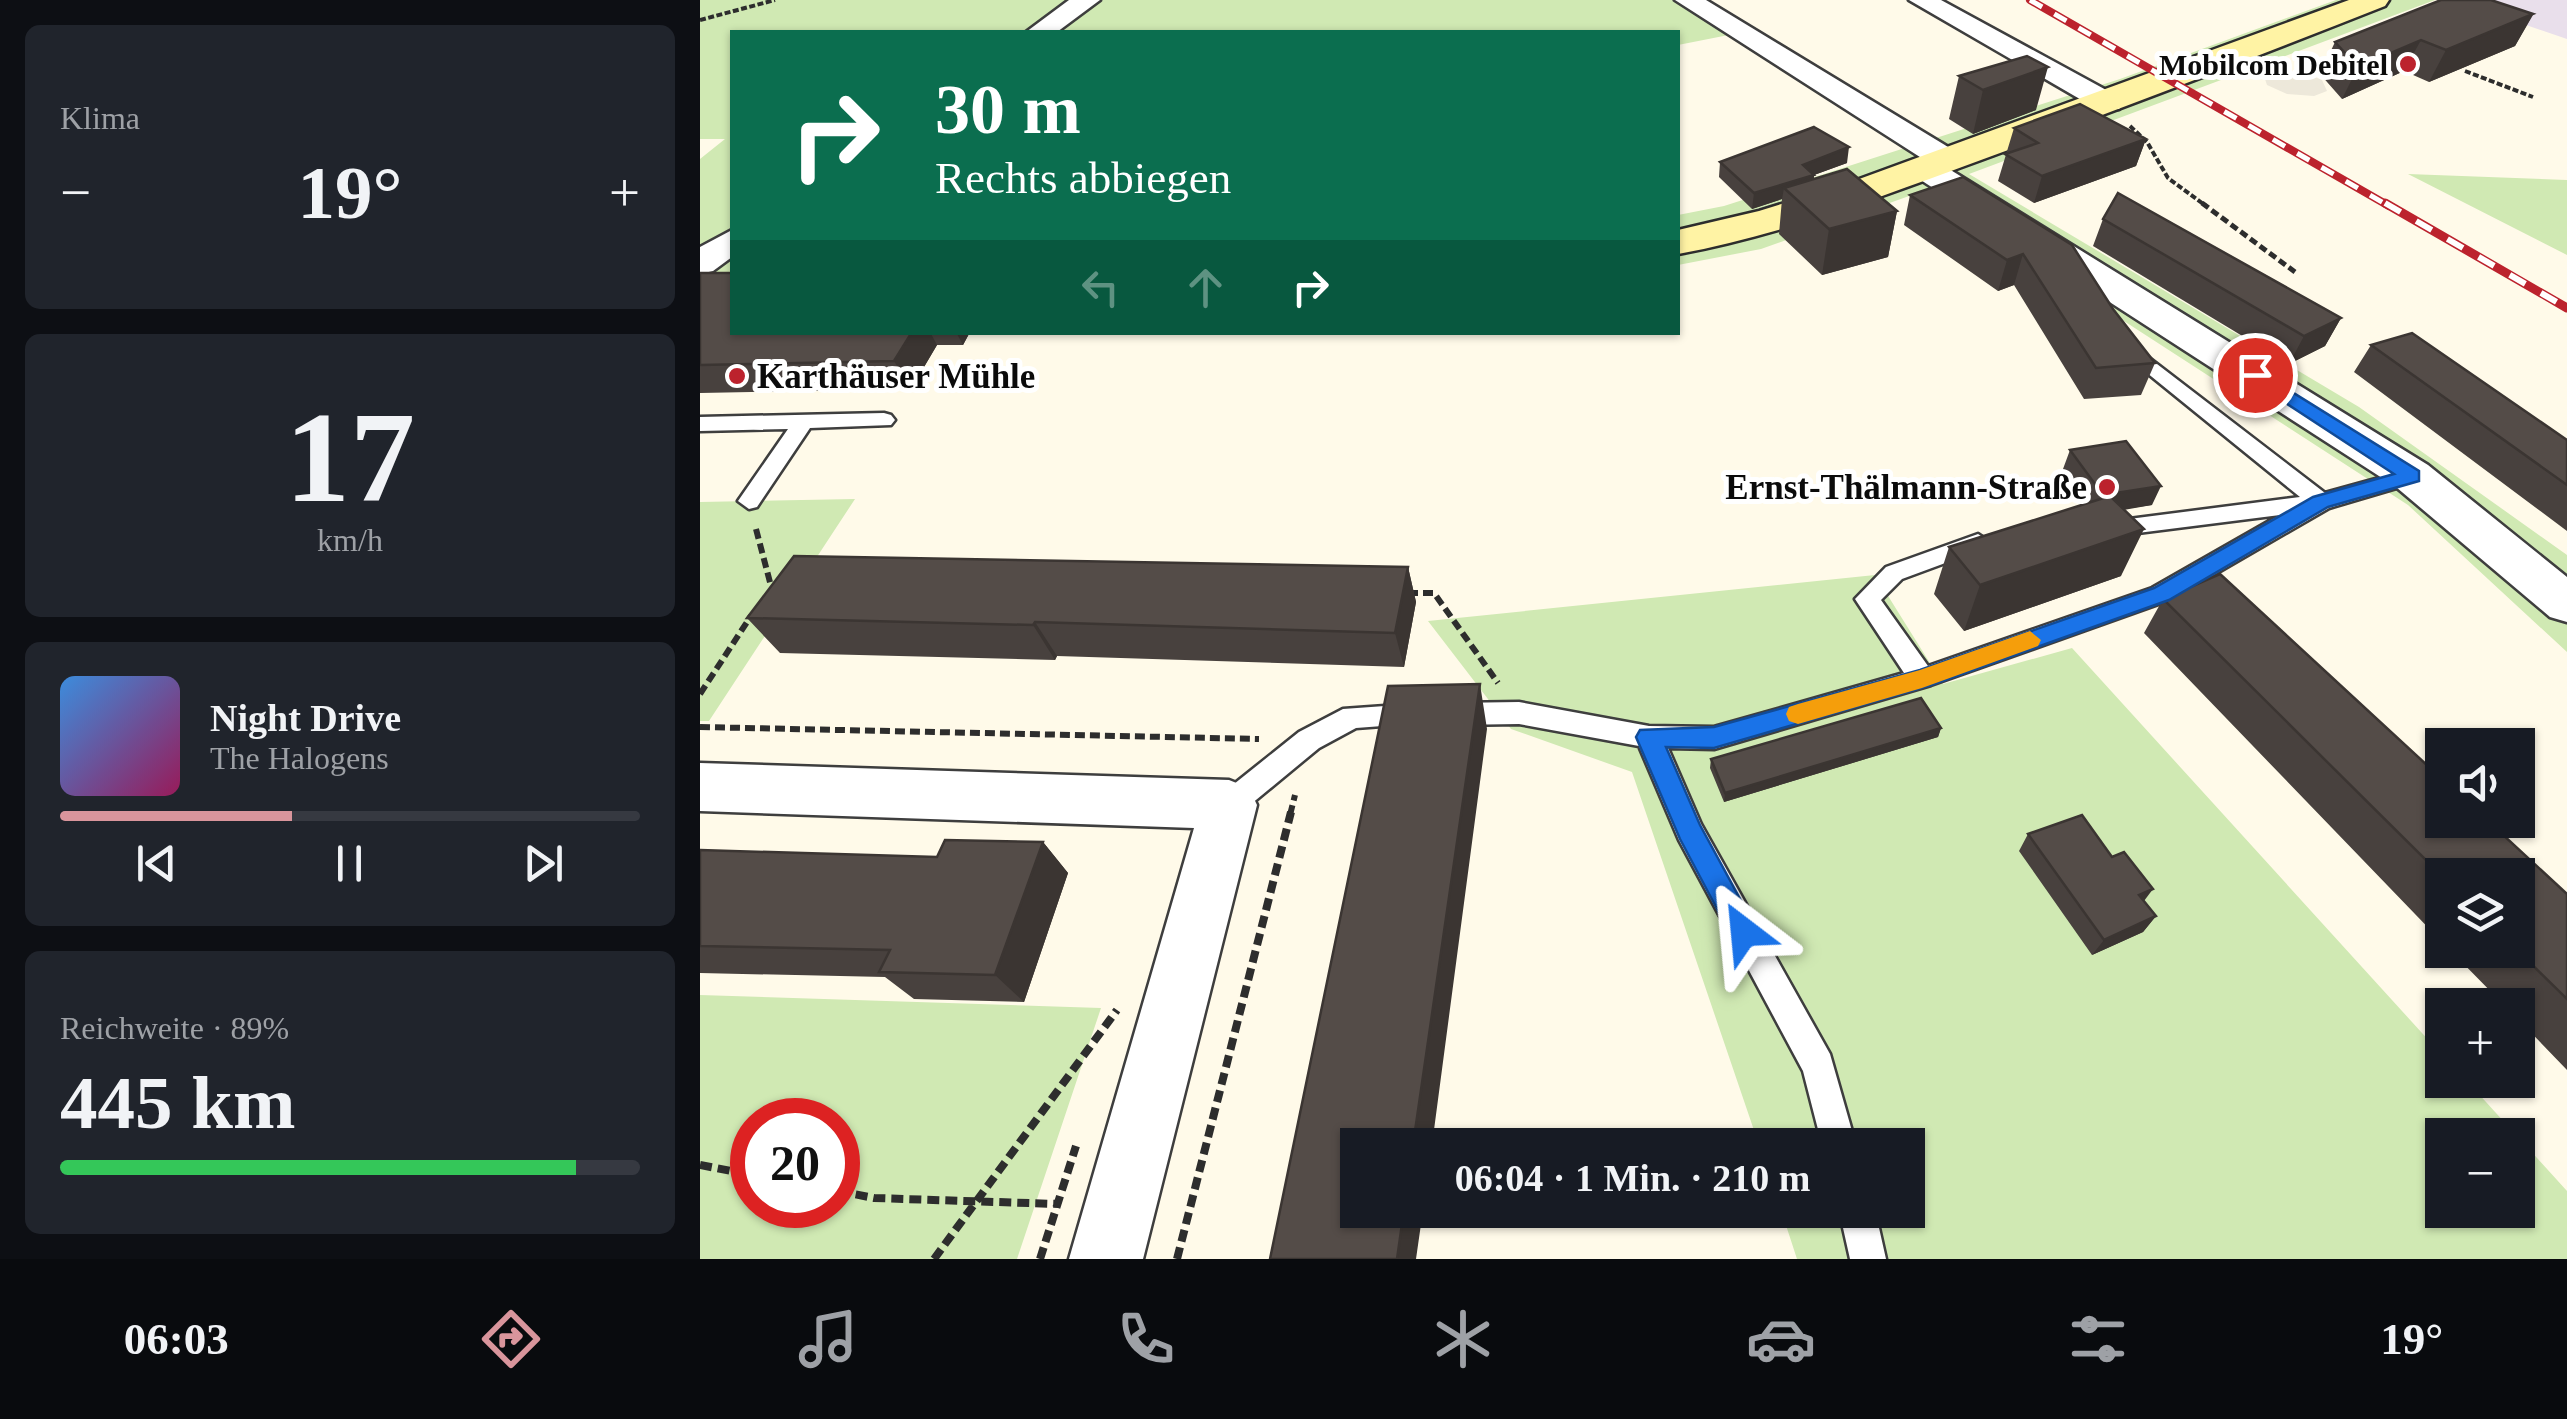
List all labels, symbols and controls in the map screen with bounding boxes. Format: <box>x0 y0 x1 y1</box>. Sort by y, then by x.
place label: Mobilcom Debitel <box>2159 48 2388 81</box>
marker: Mobilcom Debitel <box>2397 53 2419 75</box>
icon: right <box>770 70 900 200</box>
text: 30 m <box>935 71 1081 148</box>
text: Klima <box>60 100 140 136</box>
text: 19° <box>298 151 403 234</box>
text: Rechts abbiegen <box>935 153 1231 203</box>
text: − <box>60 162 91 223</box>
text: + <box>609 162 640 223</box>
icon: left <box>1073 260 1128 315</box>
icon: ahead <box>1178 260 1233 315</box>
icon: right <box>1283 260 1338 315</box>
pin <box>2213 333 2298 418</box>
icon: arrive <box>2228 348 2283 403</box>
place label: Karthäuser Mühle <box>757 357 1035 396</box>
marker: Karthäuser Mühle <box>726 365 748 387</box>
text: 17 <box>285 385 415 529</box>
place label: Ernst-Thälmann-Straße <box>1725 468 2087 507</box>
marker: Ernst-Thälmann-Straße <box>2096 476 2118 498</box>
text: km/h <box>317 522 383 558</box>
text: Night Drive <box>210 697 401 739</box>
map controls <box>2425 728 2535 1228</box>
button: sound <box>2425 728 2535 838</box>
text: The Halogens <box>210 740 389 776</box>
icon: previous <box>129 836 184 891</box>
icon: pause <box>322 836 377 891</box>
icon: next <box>516 836 571 891</box>
button: layers <box>2425 858 2535 968</box>
position arrow <box>1692 880 1796 984</box>
button: + <box>2425 988 2535 1098</box>
text: Reichweite · 89% <box>60 1010 289 1046</box>
text: 445 km <box>60 1061 295 1144</box>
speed limit sign: 20 <box>730 1098 860 1228</box>
button: − <box>2425 1118 2535 1228</box>
text: 06:04 · 1 Min. · 210 m <box>1455 1157 1810 1199</box>
icon: directions <box>476 1304 546 1374</box>
icon: music <box>793 1304 863 1374</box>
icon: phone <box>1111 1304 1181 1374</box>
icon: climate <box>1428 1304 1498 1374</box>
icon: car <box>1746 1304 1816 1374</box>
icon: filters <box>2063 1304 2133 1374</box>
text: 06:03 <box>124 1314 229 1364</box>
text: 19° <box>2380 1314 2443 1364</box>

